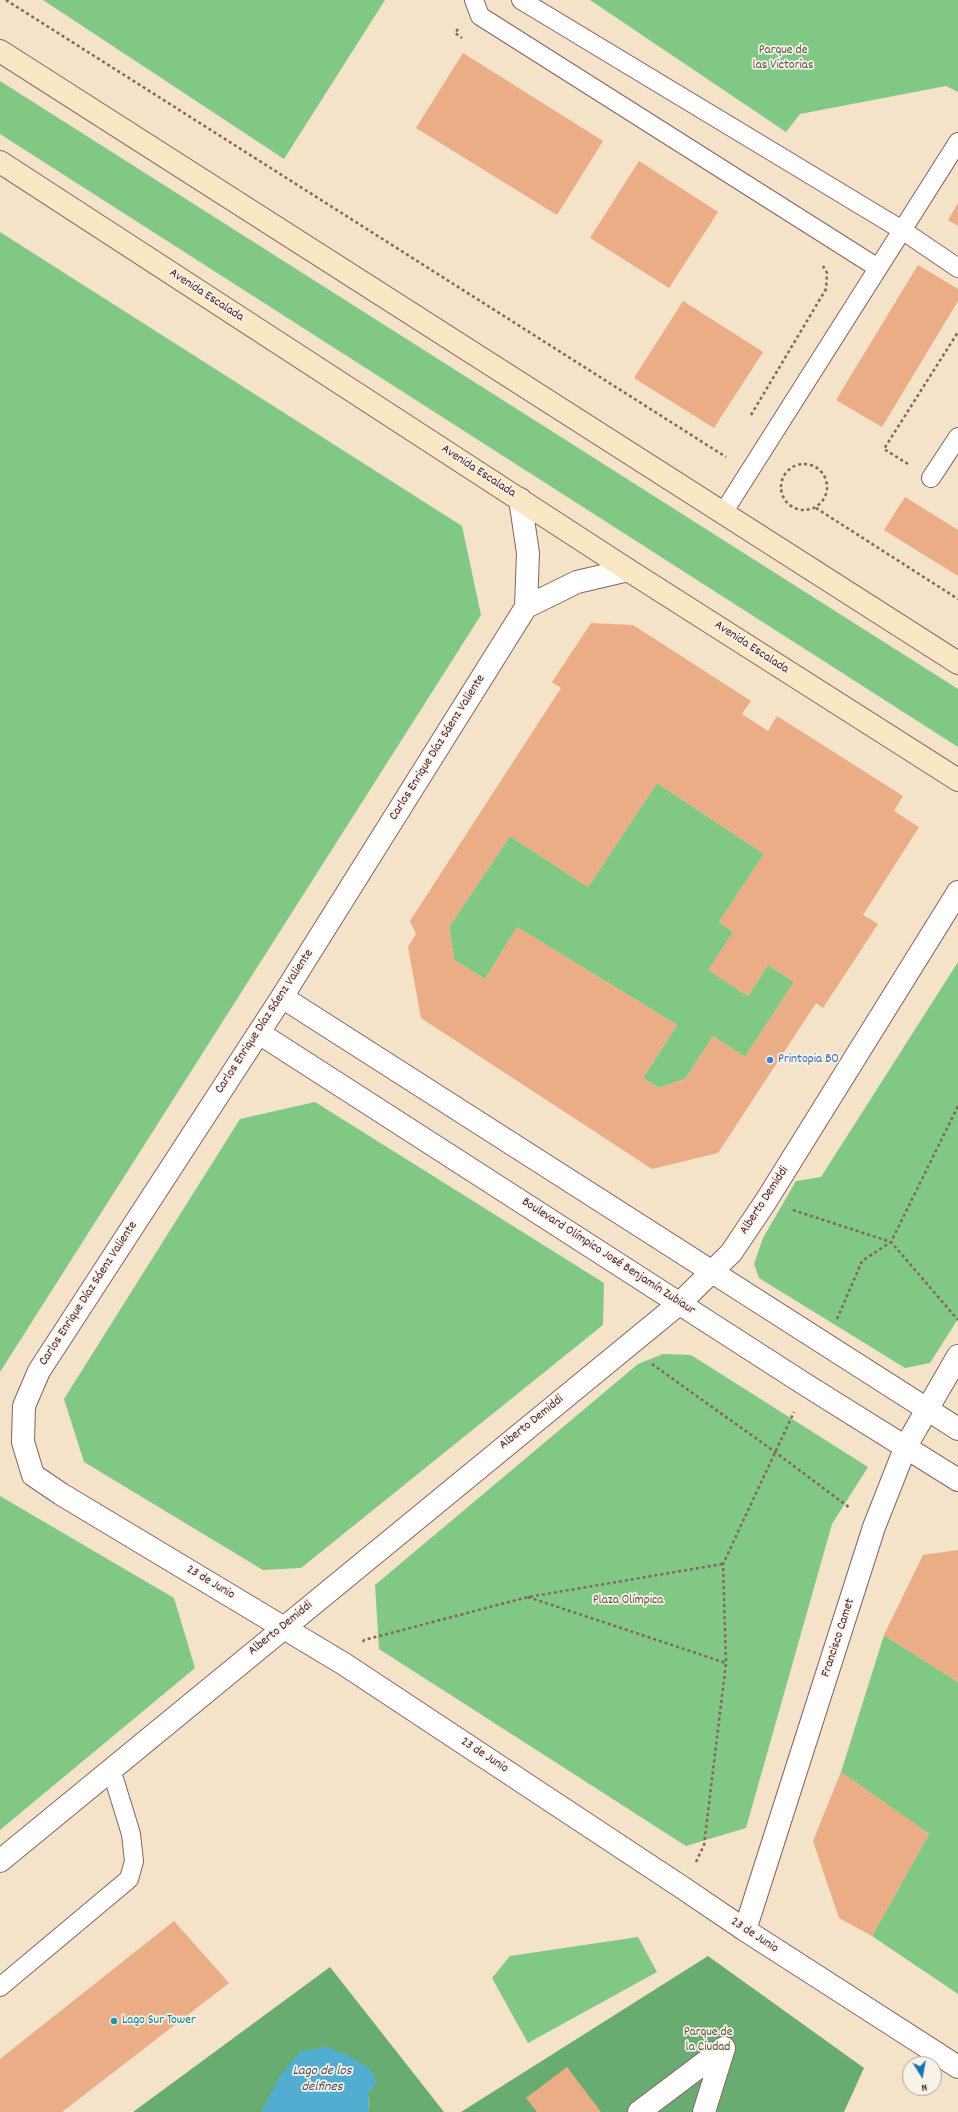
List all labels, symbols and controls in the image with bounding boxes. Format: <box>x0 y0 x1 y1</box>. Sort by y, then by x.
park label: Parque de las Victorias <box>753 43 813 74</box>
street label: Avenida Escalada <box>166 266 246 326</box>
street label: Avenida Escalada <box>438 442 518 502</box>
street label: Avenida Escalada <box>711 618 791 678</box>
street label: Carlos Enrique Díaz Sáenz Valiente <box>387 672 489 824</box>
street label: Carlos Enrique Díaz Sáenz Valiente <box>212 947 318 1097</box>
place label: Printopia BO <box>778 1052 839 1068</box>
marker: Printopia BO <box>765 1055 775 1065</box>
street label: Alberto Demiddi <box>737 1164 793 1238</box>
street label: Boulevard Olímpico José Benjamín Zubiaur <box>518 1195 698 1319</box>
street label: Carlos Enrique Díaz Sáenz Valiente <box>36 1219 142 1369</box>
street label: Alberto Demiddi <box>497 1392 567 1454</box>
street label: 23 de Junio <box>183 1562 237 1604</box>
park label: Plaza Olímpica <box>593 1593 663 1609</box>
street label: Francisco Camet <box>819 1597 859 1679</box>
street label: Alberto Demiddi <box>246 1598 316 1660</box>
street label: 23 de Junio <box>457 1735 511 1777</box>
street label: 23 de Junio <box>727 1915 781 1957</box>
place label: Lago Sur Tower <box>122 2013 196 2029</box>
marker: Lago Sur Tower <box>109 2016 119 2026</box>
park label: Parque de la Ciudad <box>684 2025 732 2056</box>
north arrow <box>902 2056 942 2096</box>
water label: Lago de los delfines <box>292 2064 352 2096</box>
text: N <box>920 2078 928 2095</box>

